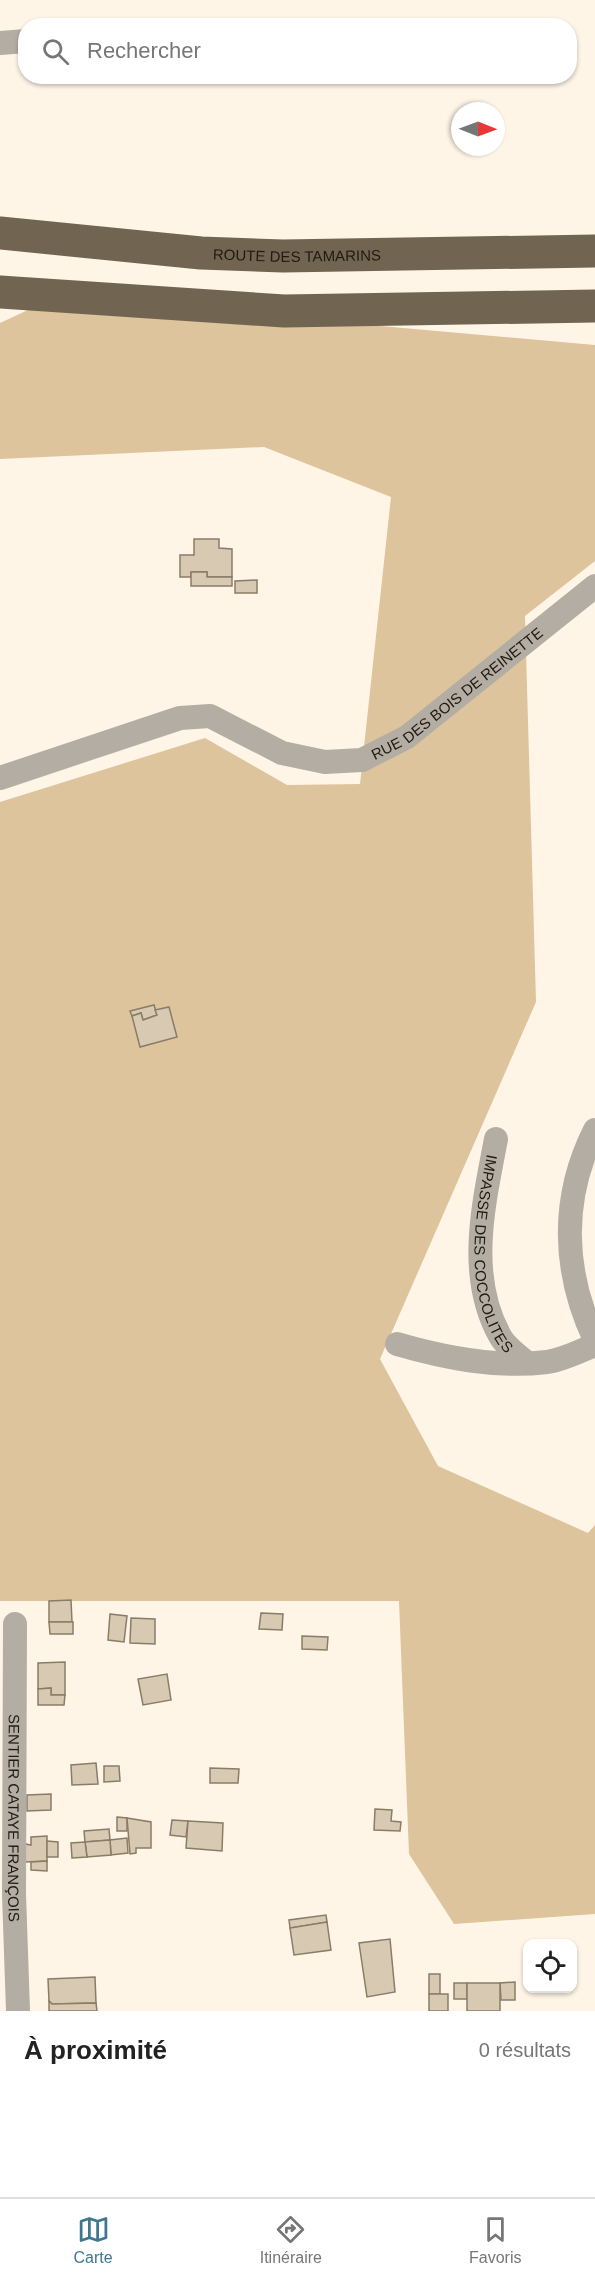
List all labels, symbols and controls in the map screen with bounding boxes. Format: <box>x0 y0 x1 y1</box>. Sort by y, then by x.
search box <box>18 18 577 84</box>
icon: search <box>39 35 72 68</box>
text: Rechercher <box>87 38 201 63</box>
north arrow <box>451 102 505 156</box>
street label: ROUTE DES TAMARINS <box>213 245 381 265</box>
street label: RUE DES BOIS DE REINETTE <box>368 623 546 763</box>
street label: IMPASSE DES COCCOLITES <box>472 1154 517 1356</box>
street label: SENTIER CATAYE FRANÇOIS <box>5 1714 23 1922</box>
map controls <box>523 1939 577 1993</box>
button: locate <box>523 1939 577 1993</box>
text: À proximité <box>24 2035 167 2065</box>
text: 0 résultats <box>479 2039 571 2061</box>
tab: Carte <box>74 2213 113 2267</box>
tab: Itinéraire <box>260 2213 322 2267</box>
tab: Favoris <box>469 2213 521 2267</box>

